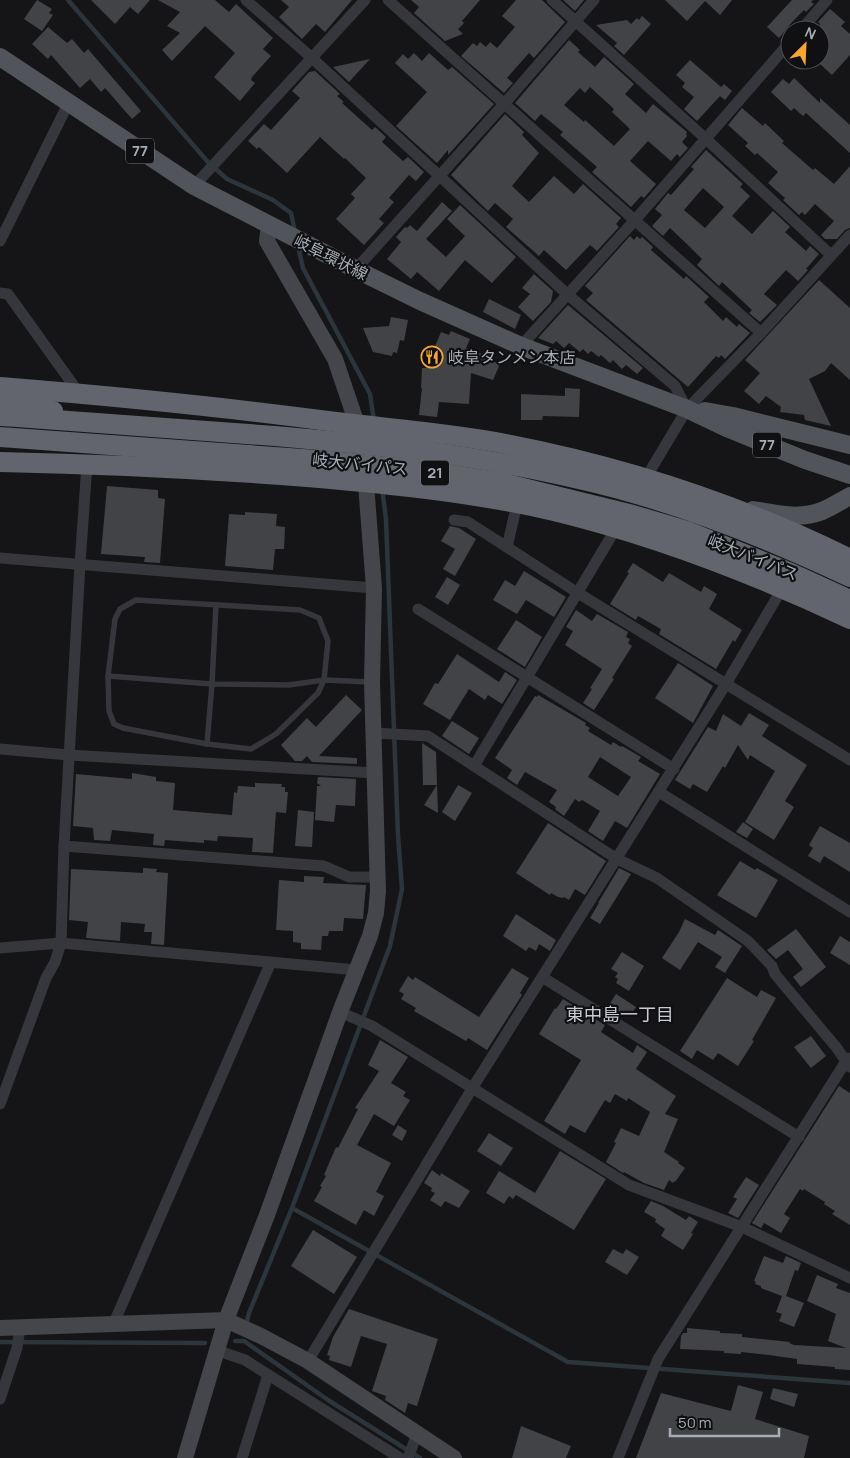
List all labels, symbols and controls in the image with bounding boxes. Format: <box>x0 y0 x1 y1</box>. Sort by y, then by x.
north arrow <box>780 20 830 70</box>
text: N <box>802 22 819 43</box>
road number: 77 <box>126 138 154 164</box>
street label: 岐阜環状線 <box>290 229 372 285</box>
restaurant icon: 岐阜タンメン本店 <box>420 345 444 369</box>
place label: 岐阜タンメン本店 <box>448 346 576 368</box>
road number: 77 <box>753 432 781 458</box>
street label: 岐大バイパス <box>311 448 409 480</box>
road number: 21 <box>421 460 449 486</box>
street label: 岐大バイパス <box>705 529 801 585</box>
district label: 東中島一丁目 <box>566 1002 674 1026</box>
scale bar <box>670 1406 779 1438</box>
text: 50 m <box>678 1412 712 1433</box>

